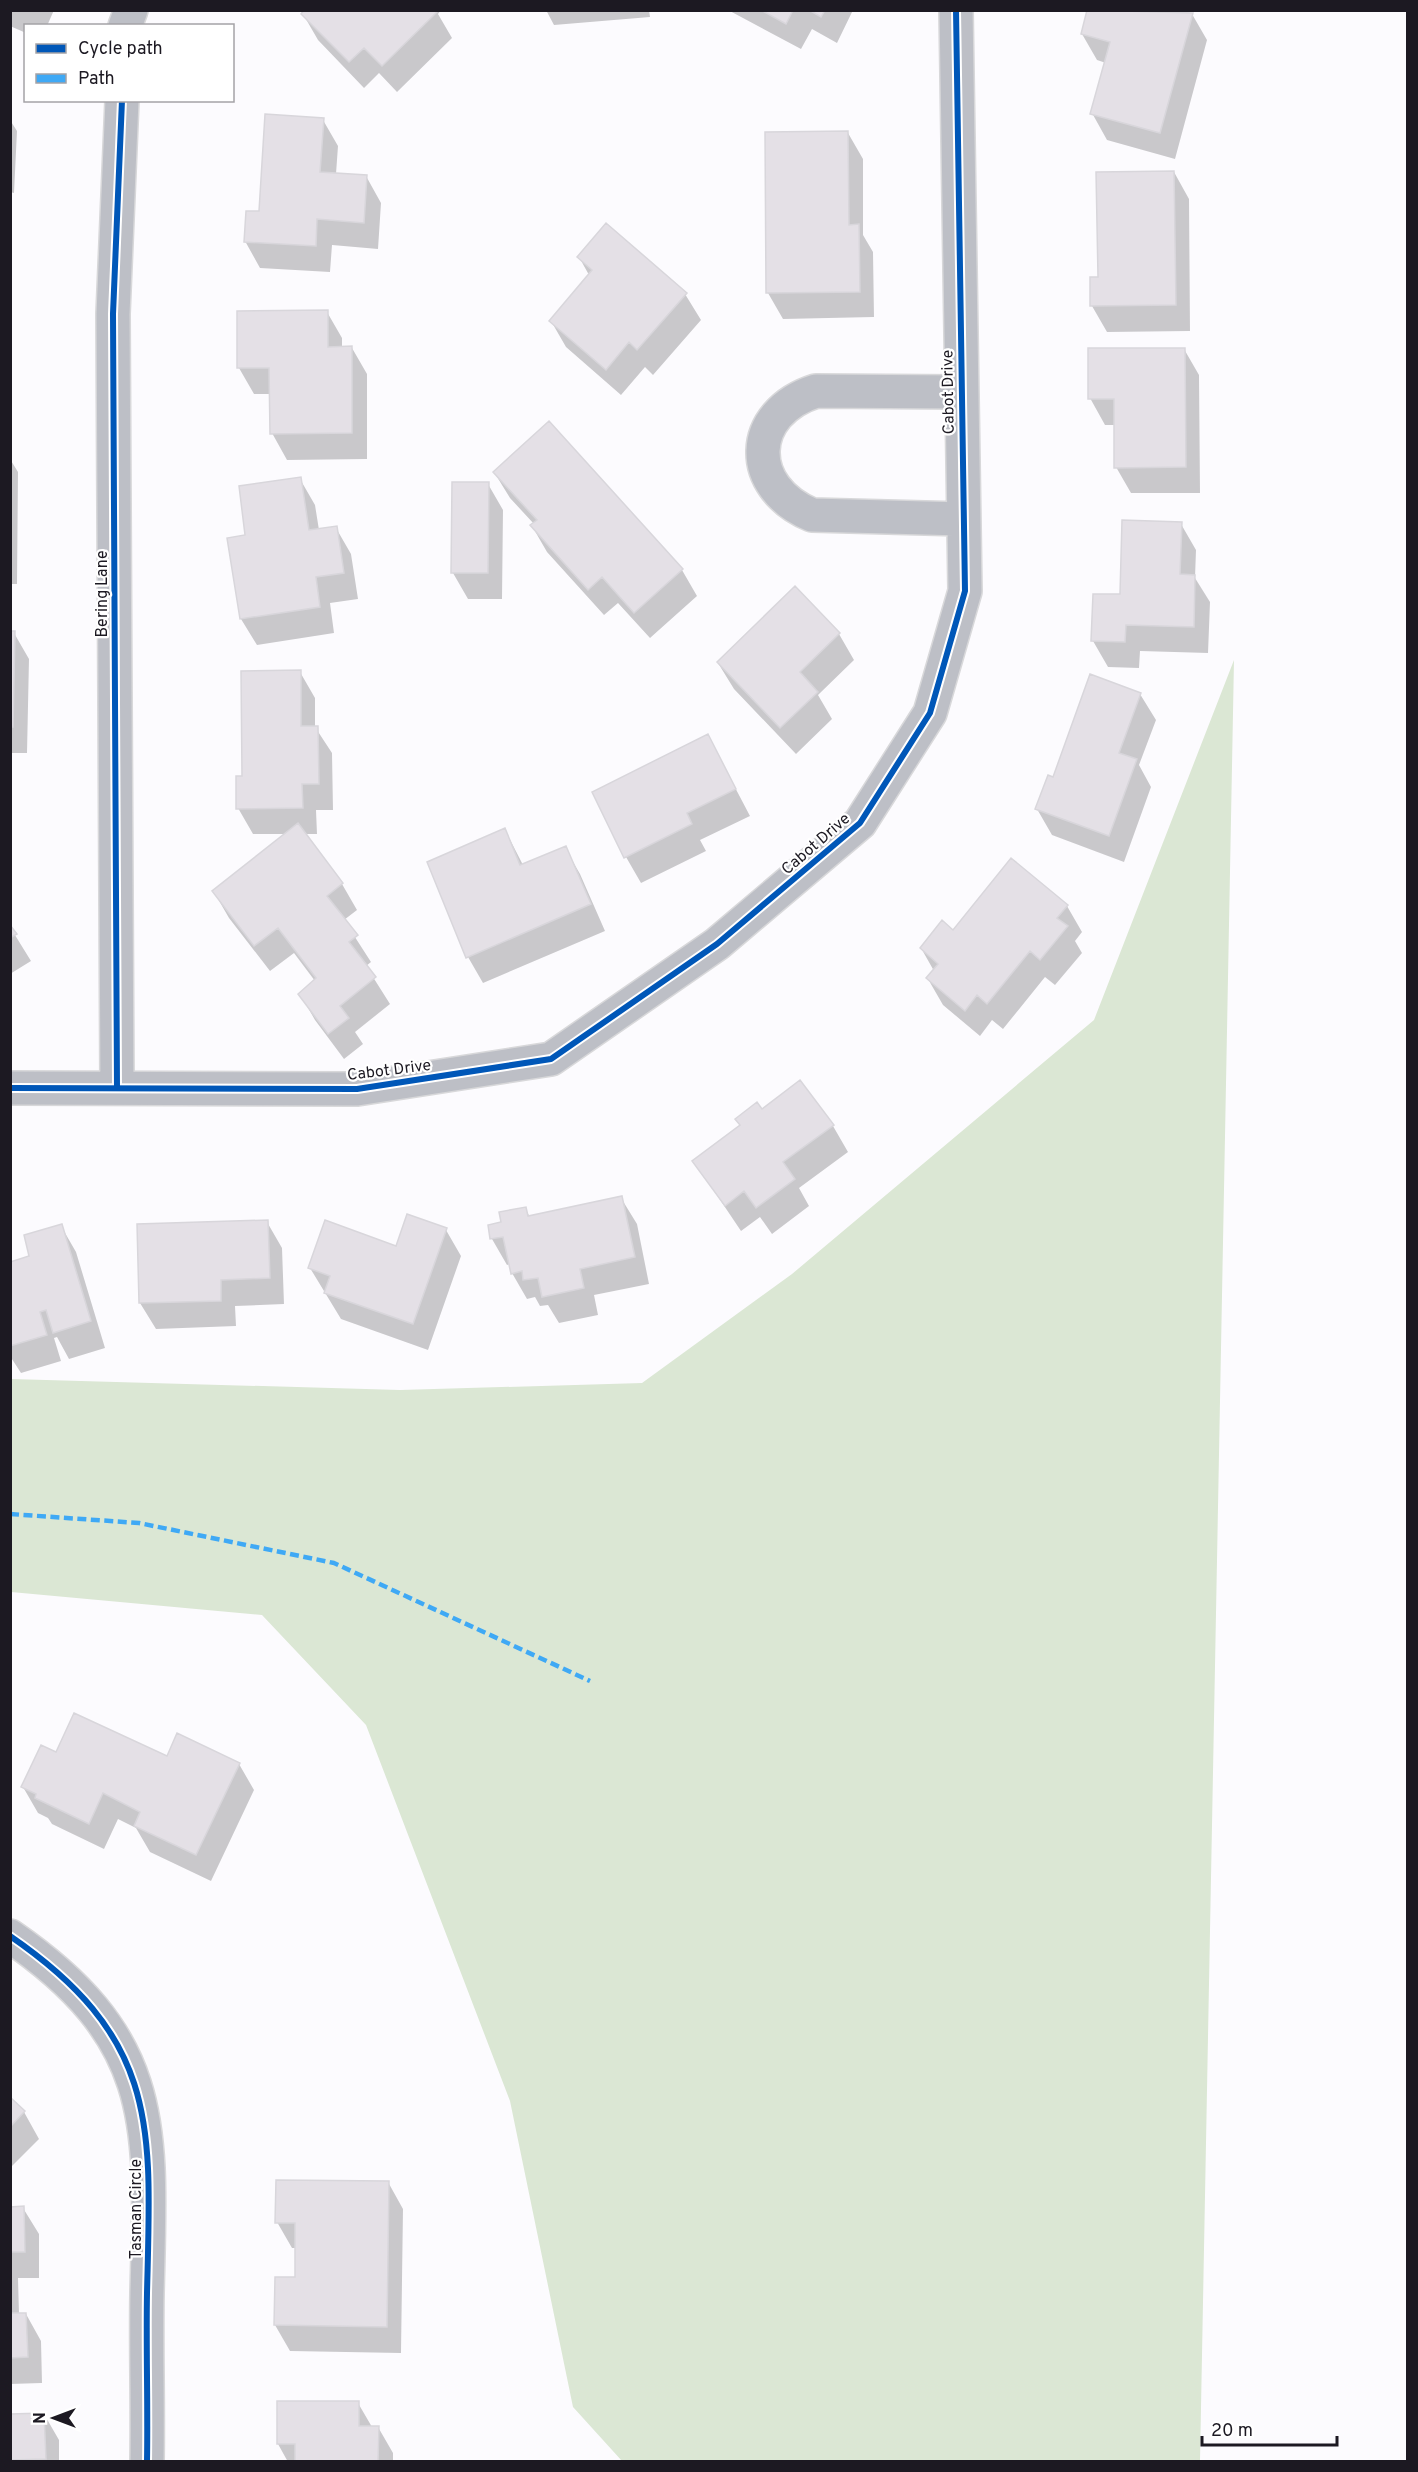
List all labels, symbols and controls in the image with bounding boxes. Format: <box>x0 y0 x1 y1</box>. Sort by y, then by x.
legend <box>24 24 234 102</box>
text: Cycle path <box>78 38 163 61</box>
text: Path <box>78 68 115 91</box>
street label: Cabot Drive <box>938 350 960 434</box>
street label: Bering Lane <box>93 550 113 638</box>
street label: Cabot Drive <box>778 809 855 880</box>
street label: Cabot Drive <box>346 1056 432 1086</box>
street label: Tasman Circle <box>127 2159 147 2259</box>
north arrow <box>24 2388 84 2448</box>
scale bar <box>1202 2409 1337 2447</box>
text: N <box>31 2412 51 2424</box>
text: 20 m <box>1211 2420 1253 2443</box>

